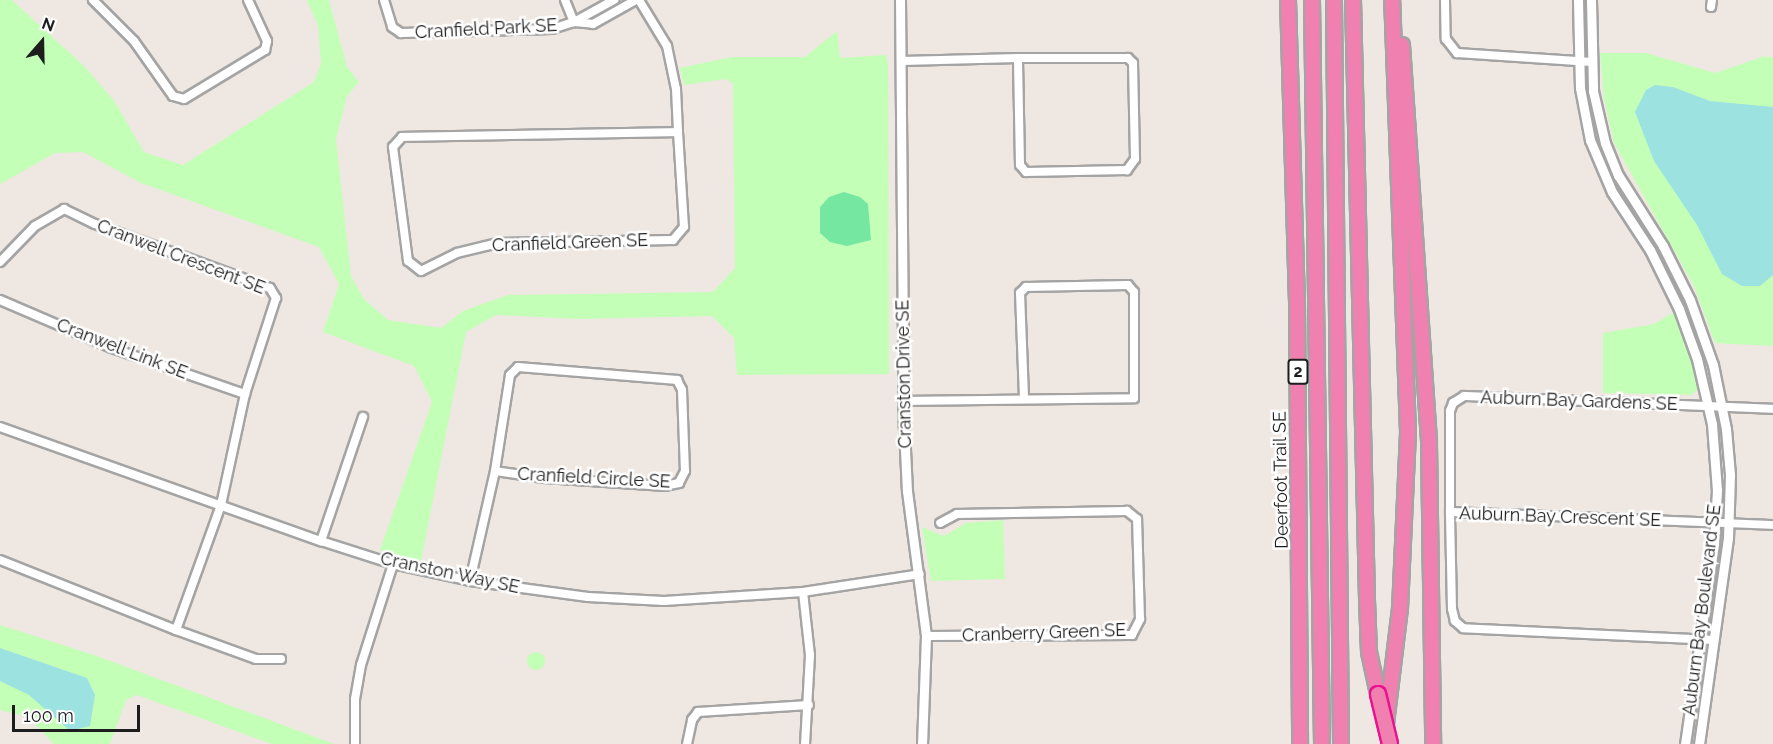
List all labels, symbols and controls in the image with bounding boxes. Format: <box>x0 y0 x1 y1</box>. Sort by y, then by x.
north arrow <box>12 12 72 72</box>
text: N <box>39 14 57 36</box>
street label: Cranfield Park SE <box>414 14 558 44</box>
street label: Cranwell Crescent SE <box>94 215 268 299</box>
street label: Cranfield Green SE <box>492 229 648 257</box>
street label: Cranston Drive SE <box>892 299 916 449</box>
street label: Cranwell Link SE <box>53 314 191 384</box>
road number: 2 <box>1286 359 1310 385</box>
street label: Auburn Bay Gardens SE <box>1480 387 1678 415</box>
street label: Deerfoot Trail SE <box>1269 411 1293 549</box>
street label: Cranfield Circle SE <box>517 463 671 493</box>
street label: Auburn Bay Crescent SE <box>1458 503 1662 531</box>
street label: Auburn Bay Boulevard SE <box>1678 503 1726 717</box>
street label: Cranston Way SE <box>378 548 522 598</box>
street label: Cranberry Green SE <box>961 619 1127 647</box>
scale bar <box>15 693 142 731</box>
text: 100 m <box>23 705 74 726</box>

